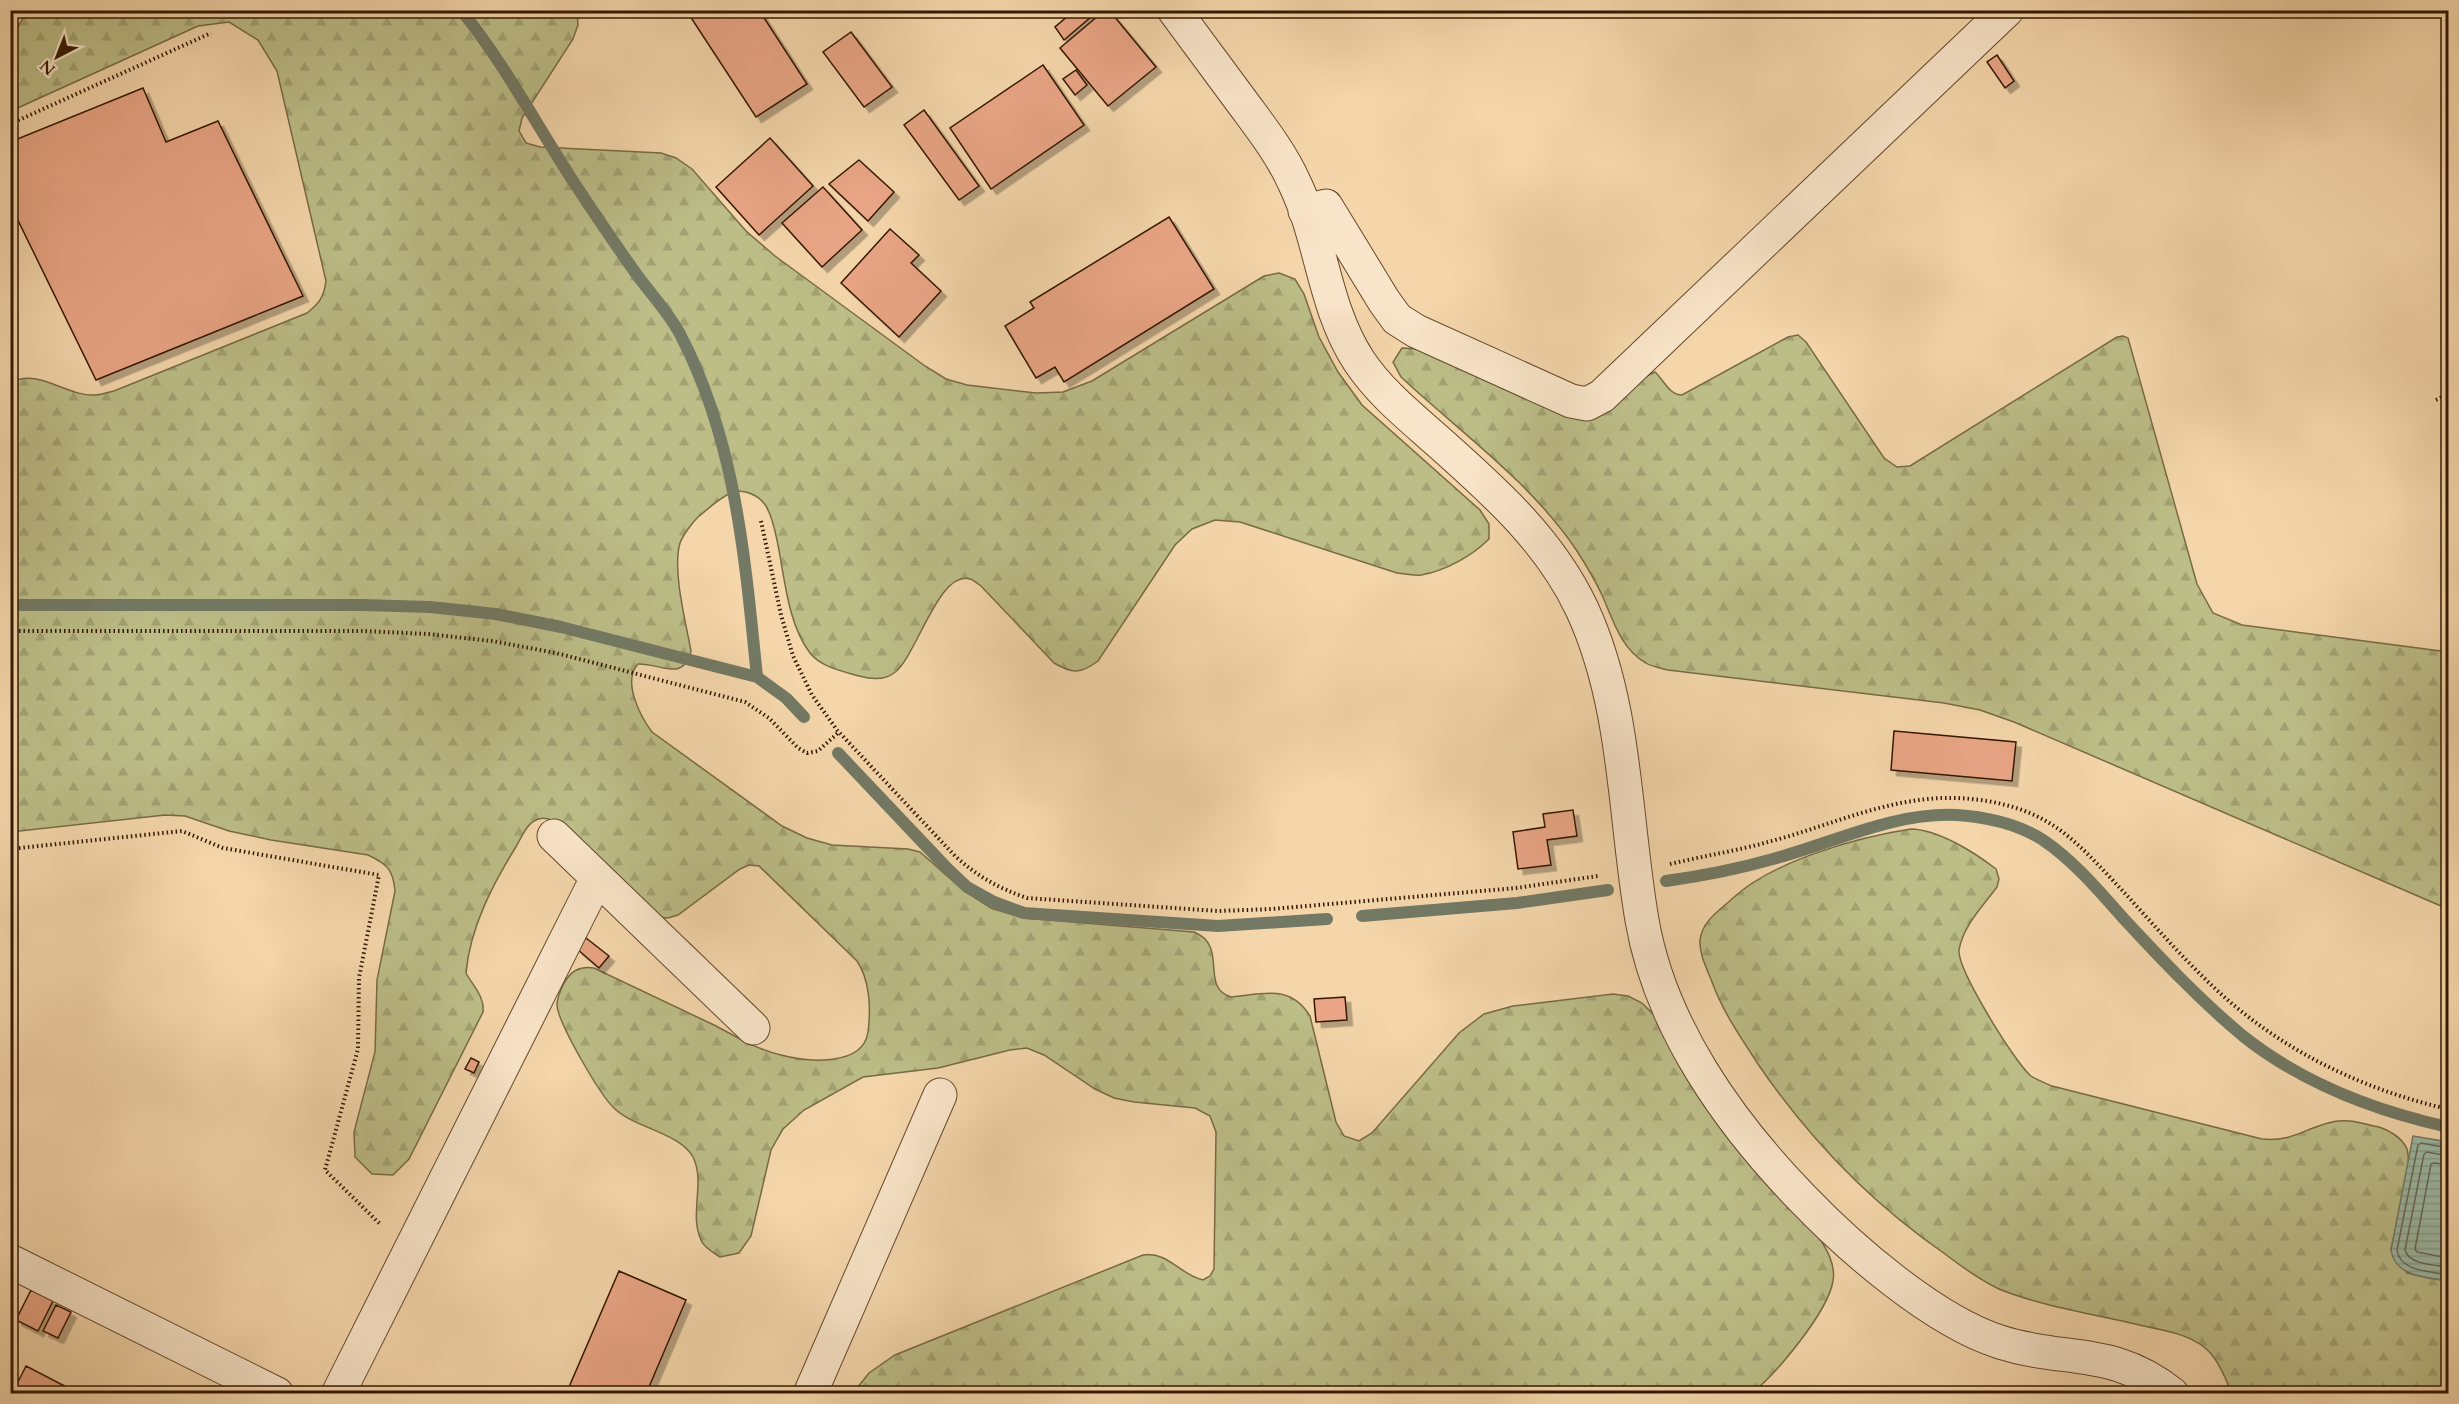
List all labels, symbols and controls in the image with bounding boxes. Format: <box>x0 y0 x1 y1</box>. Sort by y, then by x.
north arrow <box>27 27 87 87</box>
text: N <box>35 55 60 80</box>

